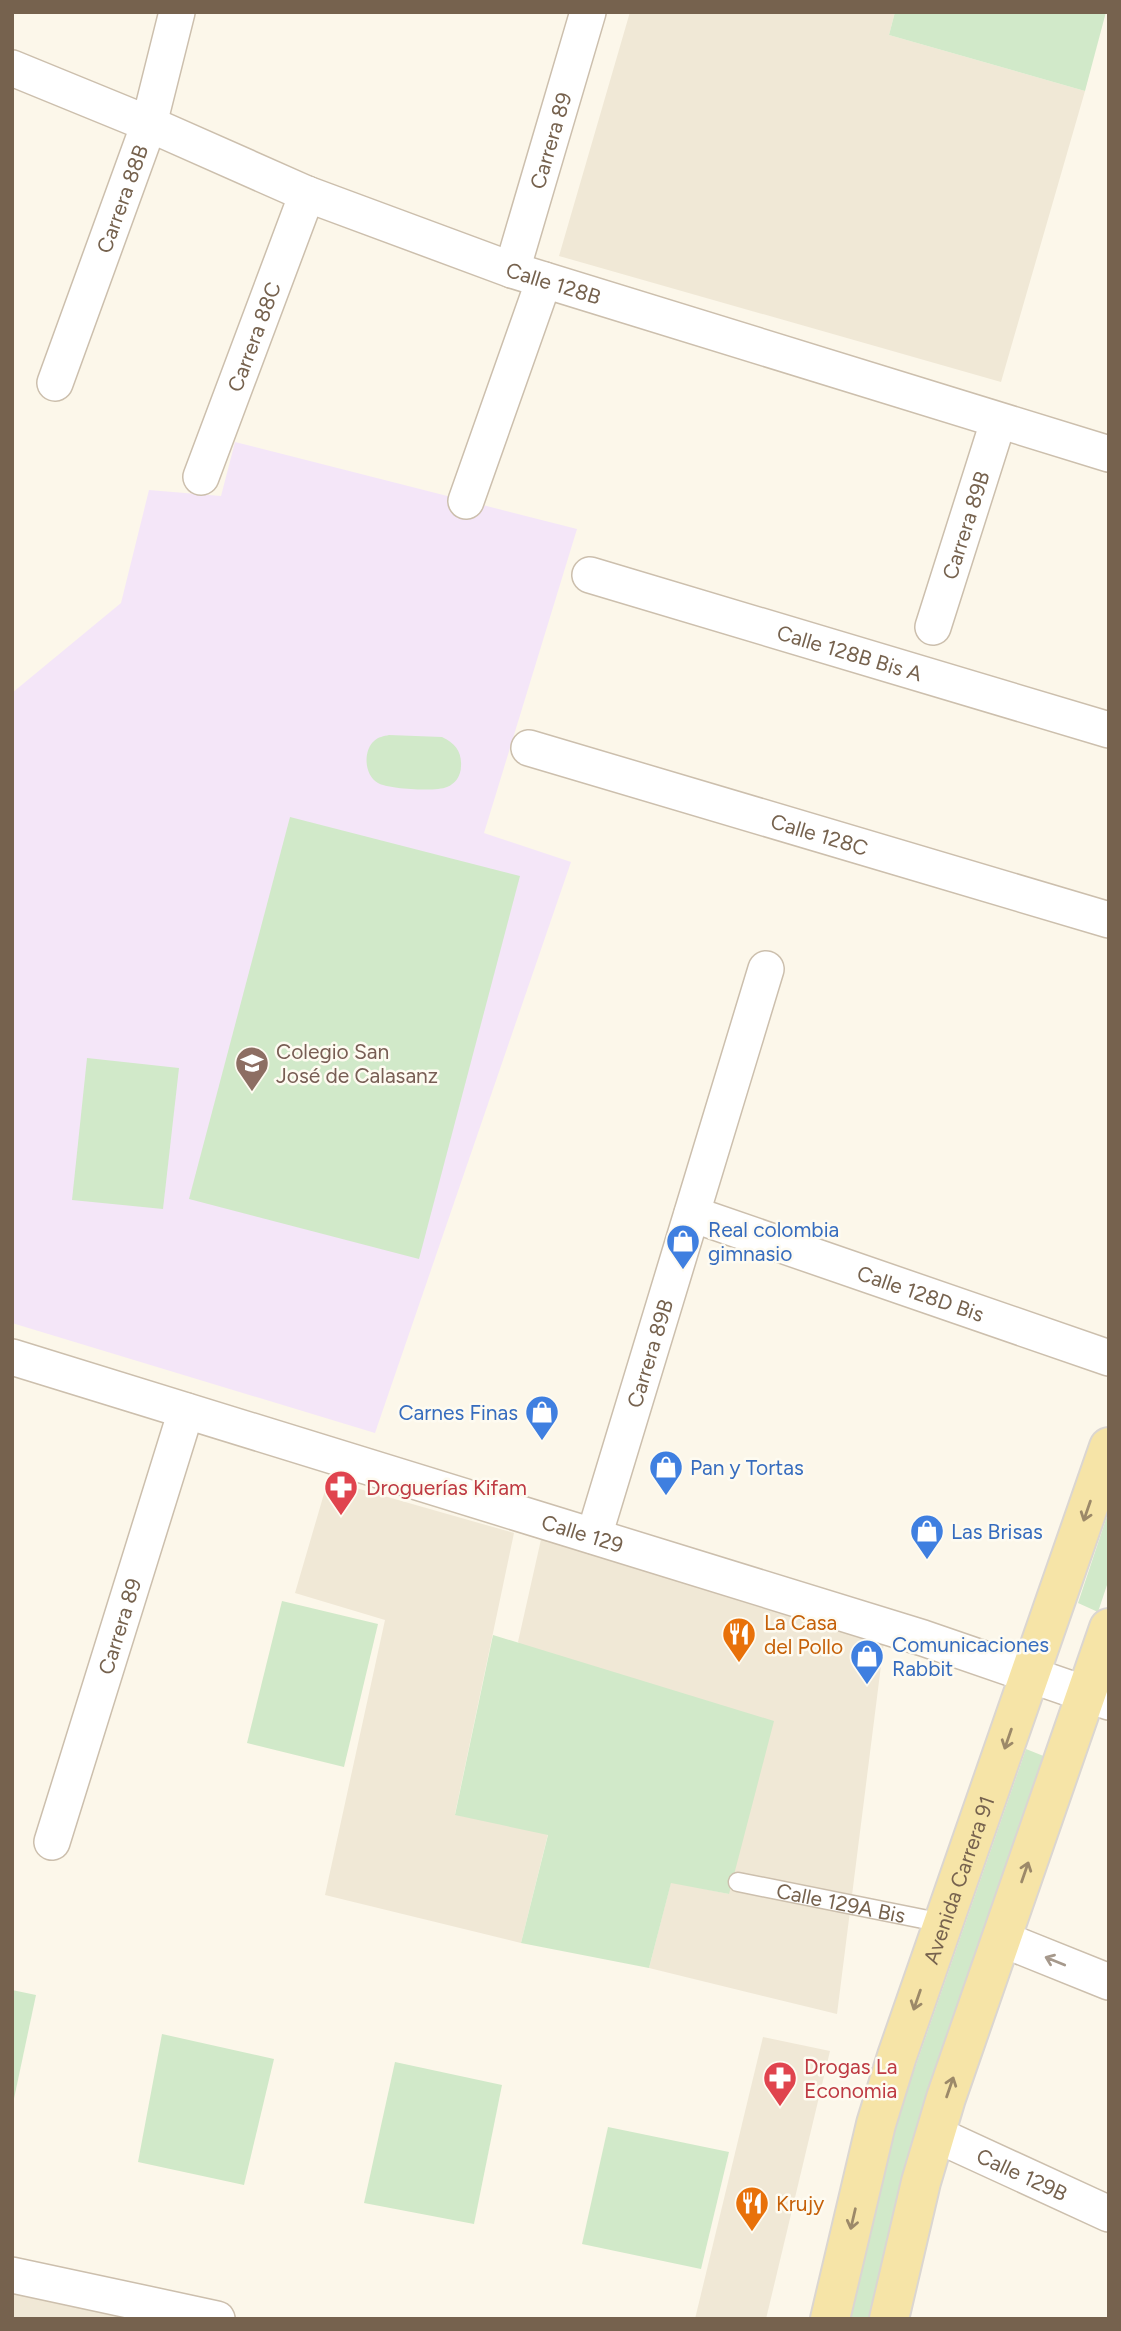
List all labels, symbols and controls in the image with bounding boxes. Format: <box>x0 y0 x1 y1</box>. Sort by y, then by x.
street label: Carrera 89 <box>524 89 576 192</box>
street label: Carrera 88B <box>91 141 153 256</box>
street label: Calle 128B <box>503 256 604 309</box>
street label: Carrera 88C <box>222 278 286 395</box>
street label: Carrera 89B <box>936 468 994 582</box>
street label: Calle 128B Bis A <box>774 619 925 686</box>
street label: Calle 128C <box>768 808 871 860</box>
place label: Colegio San José de Calasanz <box>276 1039 438 1088</box>
school or university icon: Colegio San José de Calasanz <box>233 1044 271 1093</box>
place label: Real colombia gimnasio <box>708 1217 839 1266</box>
shop icon: Real colombia gimnasio <box>664 1222 702 1271</box>
street label: Calle 128D Bis <box>854 1260 987 1326</box>
street label: Carrera 89B <box>621 1296 678 1411</box>
shop icon: Carnes Finas <box>523 1393 561 1442</box>
place label: Carnes Finas <box>398 1400 518 1425</box>
shop icon: Pan y Tortas <box>647 1448 685 1497</box>
place label: Pan y Tortas <box>690 1455 804 1480</box>
pharmacy icon: Droguerías Kifam <box>322 1468 360 1517</box>
place label: Droguerías Kifam <box>366 1475 527 1500</box>
one-way arrow <box>1080 1500 1092 1522</box>
street label: Calle 129 <box>539 1509 626 1557</box>
shop icon: Las Brisas <box>908 1512 946 1561</box>
place label: Las Brisas <box>951 1519 1043 1544</box>
street label: Carrera 89 <box>92 1575 146 1677</box>
place label: La Casa del Pollo <box>764 1610 843 1659</box>
restaurant icon: La Casa del Pollo <box>720 1615 758 1664</box>
place label: Comunicaciones Rabbit <box>892 1632 1049 1681</box>
shop icon: Comunicaciones Rabbit <box>848 1637 886 1686</box>
one-way arrow <box>1001 1728 1013 1750</box>
street label: Avenida Carrera 91 <box>918 1793 999 1967</box>
one-way arrow <box>1020 1862 1032 1884</box>
street label: Calle 129A Bis <box>774 1877 908 1928</box>
one-way arrow <box>1045 1953 1067 1966</box>
one-way arrow <box>910 1989 922 2011</box>
place label: Drogas La Economia <box>804 2054 897 2103</box>
pharmacy icon: Drogas La Economia <box>761 2059 799 2108</box>
one-way arrow <box>944 2076 957 2098</box>
street label: Calle 129B <box>973 2142 1071 2206</box>
restaurant icon: Krujy <box>733 2184 771 2233</box>
place label: Krujy <box>776 2191 824 2216</box>
one-way arrow <box>846 2207 859 2229</box>

